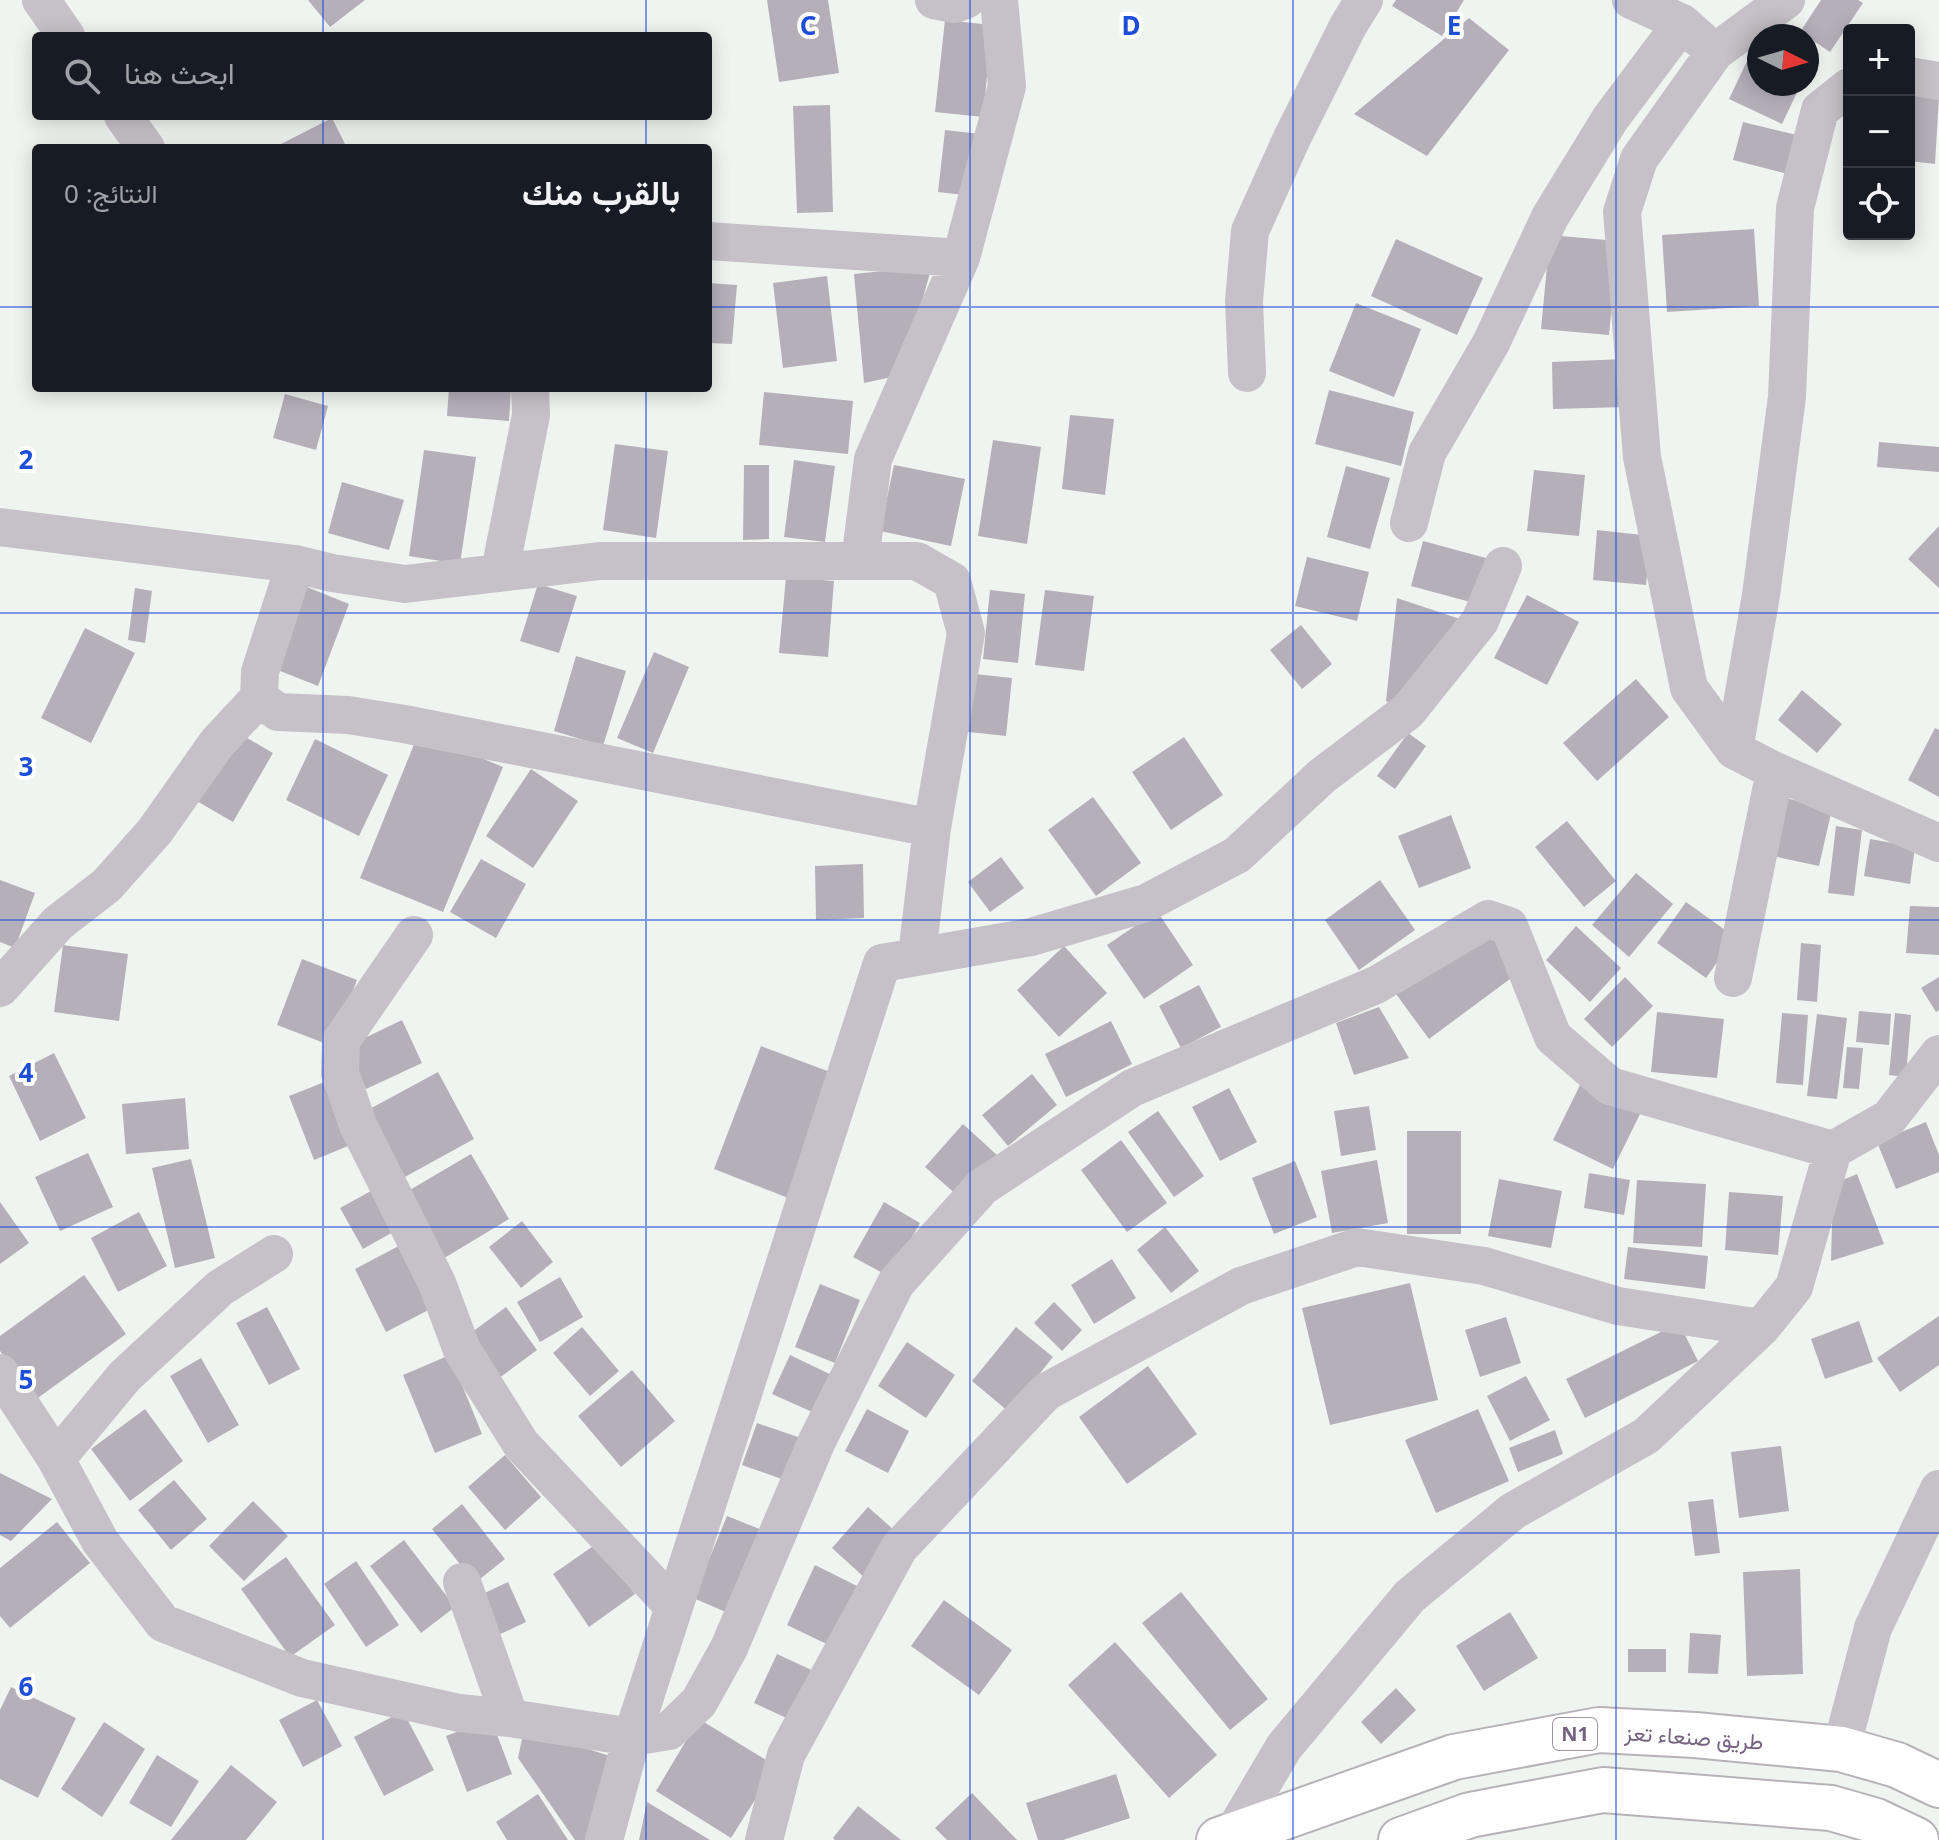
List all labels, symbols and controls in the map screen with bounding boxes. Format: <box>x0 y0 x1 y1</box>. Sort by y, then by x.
text: C <box>800 7 816 43</box>
text: D <box>1121 7 1141 43</box>
text: E <box>1447 7 1461 43</box>
north arrow <box>1747 24 1819 96</box>
map controls <box>1843 24 1915 240</box>
button: + <box>1843 24 1915 96</box>
search box <box>32 32 712 120</box>
text: ابحث هنا <box>124 52 235 93</box>
icon: search <box>60 54 104 98</box>
button: − <box>1843 96 1915 168</box>
button: locate <box>1843 168 1915 240</box>
text: بالقرب منك <box>522 169 680 215</box>
text: النتائج: 0 <box>64 175 158 211</box>
text: 2 <box>19 441 34 477</box>
text: 3 <box>19 748 33 784</box>
text: 4 <box>19 1054 34 1090</box>
text: 5 <box>19 1361 33 1397</box>
text: 6 <box>19 1668 34 1704</box>
street label: طريق صنعاء تعز <box>1623 1716 1764 1756</box>
road number: N1 <box>1553 1718 1597 1750</box>

